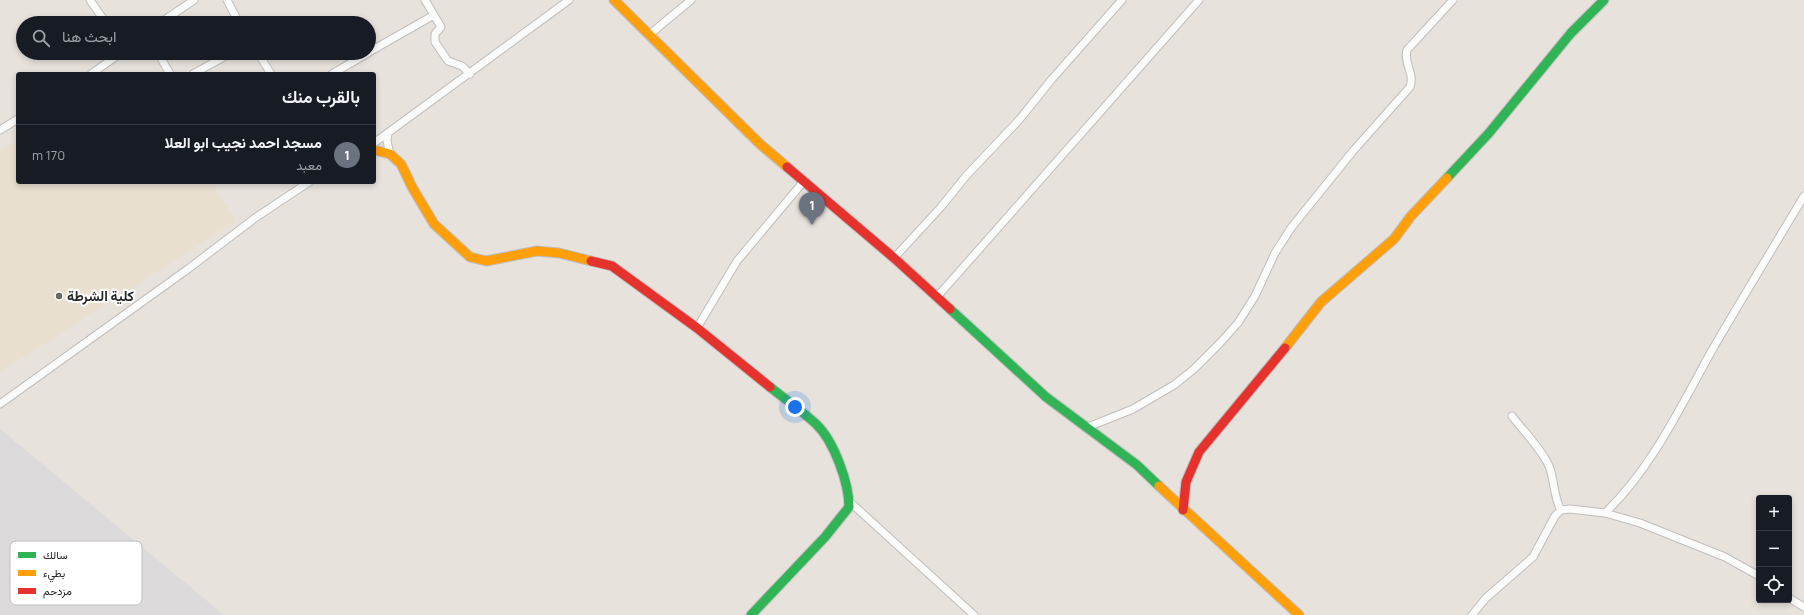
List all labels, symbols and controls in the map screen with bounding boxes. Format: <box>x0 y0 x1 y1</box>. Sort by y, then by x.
search box <box>16 16 376 60</box>
text: ابحث هنا <box>62 26 116 47</box>
icon: search <box>30 27 52 49</box>
text: بالقرب منك <box>282 85 360 108</box>
text: مسجد احمد نجيب ابو العلا <box>164 132 322 153</box>
text: 170 m <box>32 146 65 164</box>
text: 1 <box>344 146 350 164</box>
text: معبد <box>296 156 322 174</box>
pin: 1 <box>799 192 825 225</box>
place label: كلية الشرطة <box>67 286 134 305</box>
marker: كلية الشرطة <box>54 291 64 301</box>
your location <box>785 397 805 417</box>
map controls <box>1756 495 1792 603</box>
button: + <box>1756 495 1792 531</box>
button: − <box>1756 531 1792 567</box>
legend <box>10 541 142 605</box>
text: سالك <box>43 547 68 562</box>
text: بطيء <box>43 565 65 583</box>
button: locate <box>1756 567 1792 603</box>
text: مزدحم <box>43 583 72 599</box>

